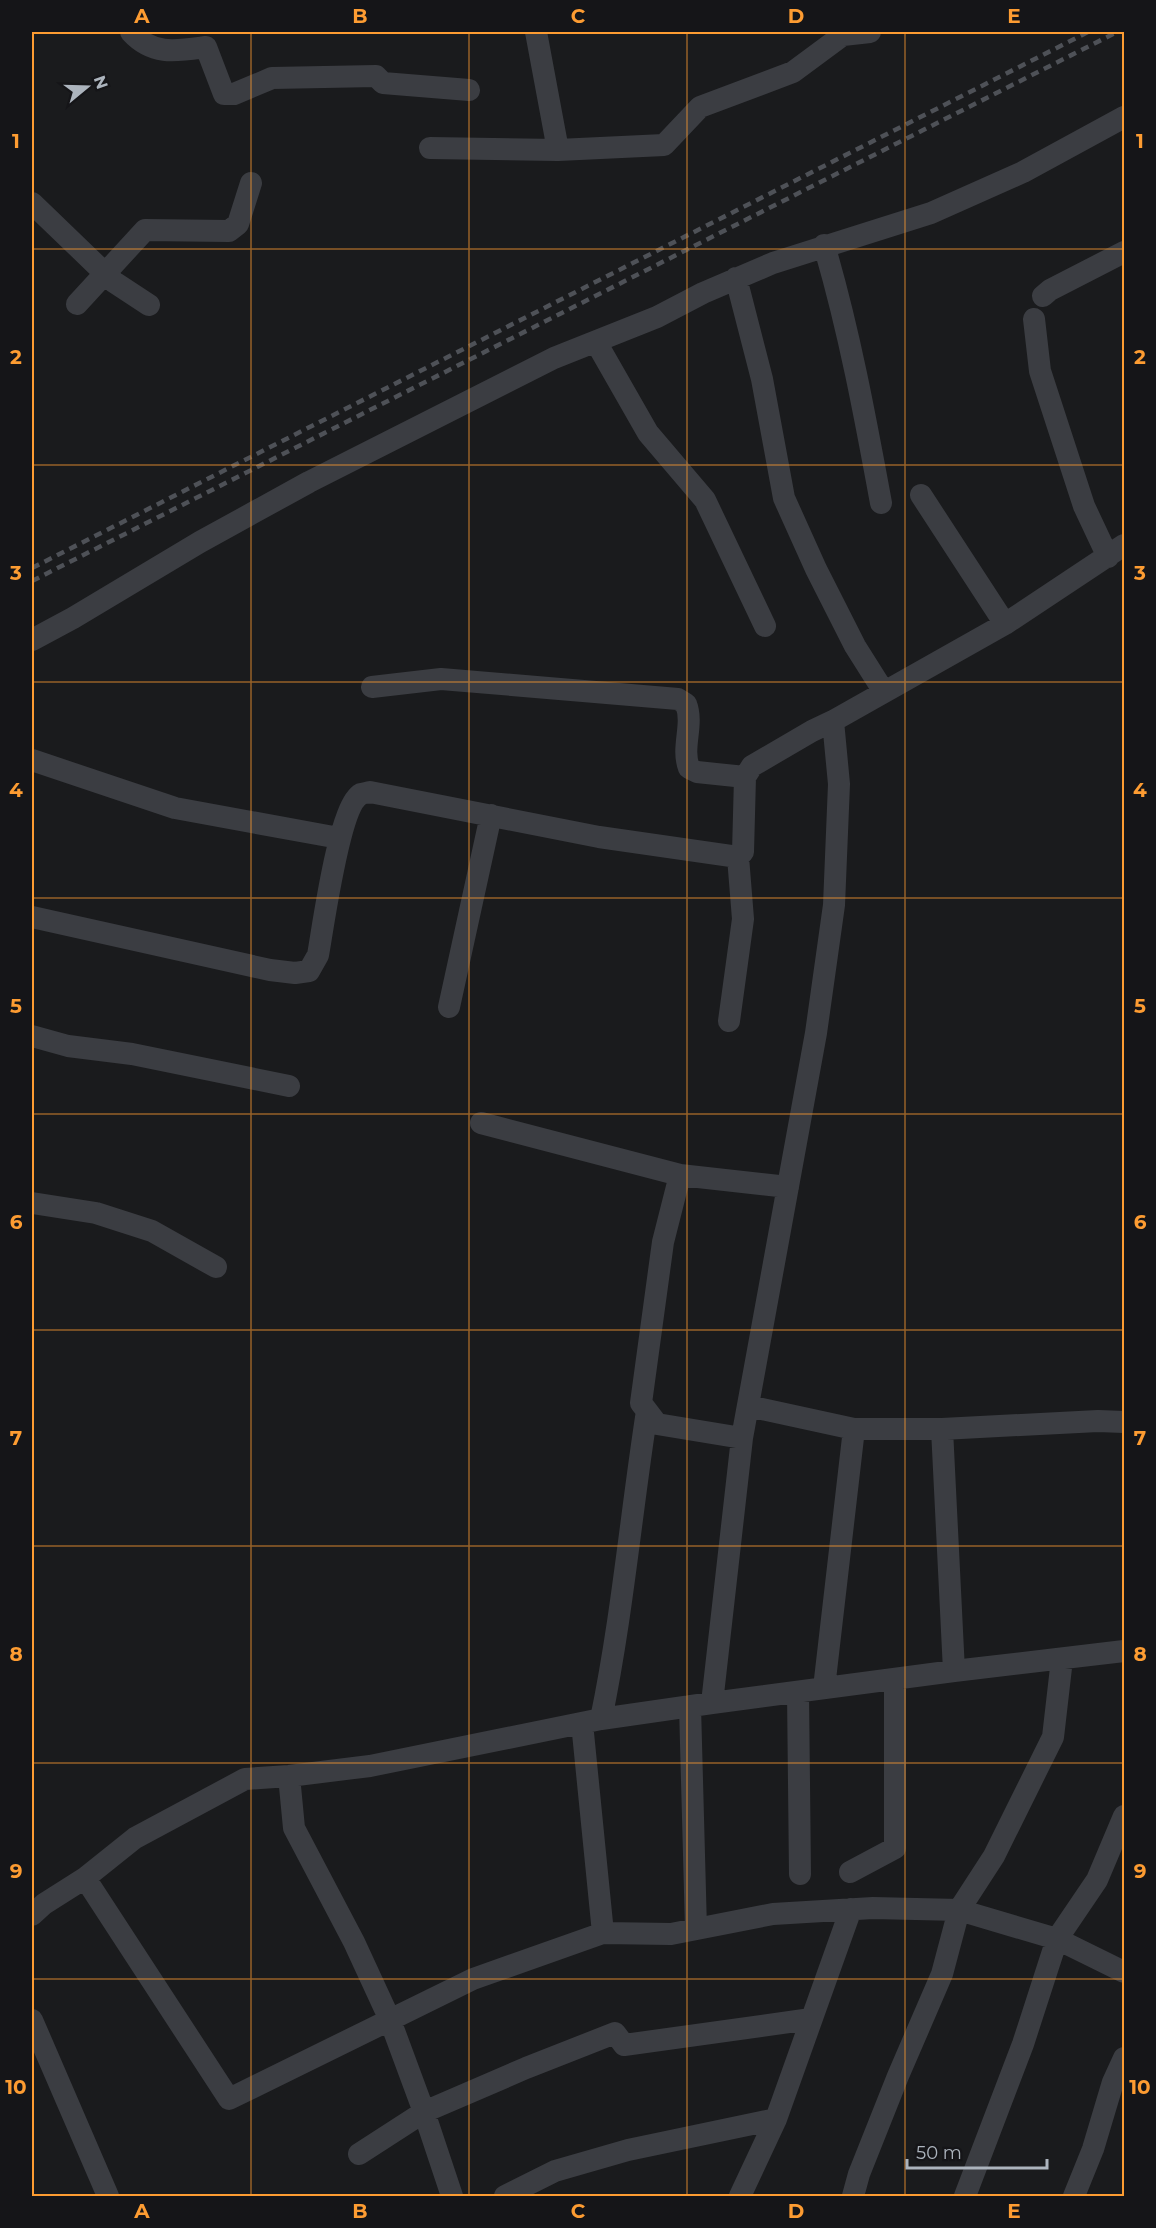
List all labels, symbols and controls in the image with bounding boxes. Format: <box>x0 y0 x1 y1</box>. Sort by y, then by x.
text: A <box>133 4 150 28</box>
text: B <box>352 4 368 28</box>
text: C <box>571 4 586 28</box>
text: D <box>788 4 804 28</box>
text: E <box>1007 4 1021 28</box>
north arrow <box>57 57 117 117</box>
text: N <box>90 73 112 91</box>
text: 1 <box>12 129 20 153</box>
text: 1 <box>1136 129 1144 153</box>
text: 2 <box>10 345 22 369</box>
text: 2 <box>1134 345 1146 369</box>
text: 3 <box>9 561 22 585</box>
text: 3 <box>1133 561 1146 585</box>
text: 4 <box>9 778 23 802</box>
text: 4 <box>1133 778 1147 802</box>
text: 5 <box>10 994 22 1018</box>
text: 5 <box>1134 994 1146 1018</box>
text: 6 <box>10 1210 23 1234</box>
text: 6 <box>1134 1210 1147 1234</box>
text: 7 <box>10 1426 22 1450</box>
text: 7 <box>1134 1426 1146 1450</box>
text: 8 <box>9 1642 23 1666</box>
text: 8 <box>1133 1642 1147 1666</box>
text: 9 <box>10 1859 22 1883</box>
text: 9 <box>1134 1859 1146 1883</box>
text: 10 <box>5 2075 27 2099</box>
text: 10 <box>1129 2075 1151 2099</box>
scale bar <box>907 2132 1046 2170</box>
text: 50 m <box>916 2142 962 2164</box>
text: A <box>133 2199 150 2223</box>
text: B <box>352 2199 368 2223</box>
text: C <box>571 2199 586 2223</box>
text: D <box>788 2199 804 2223</box>
text: E <box>1007 2199 1021 2223</box>

